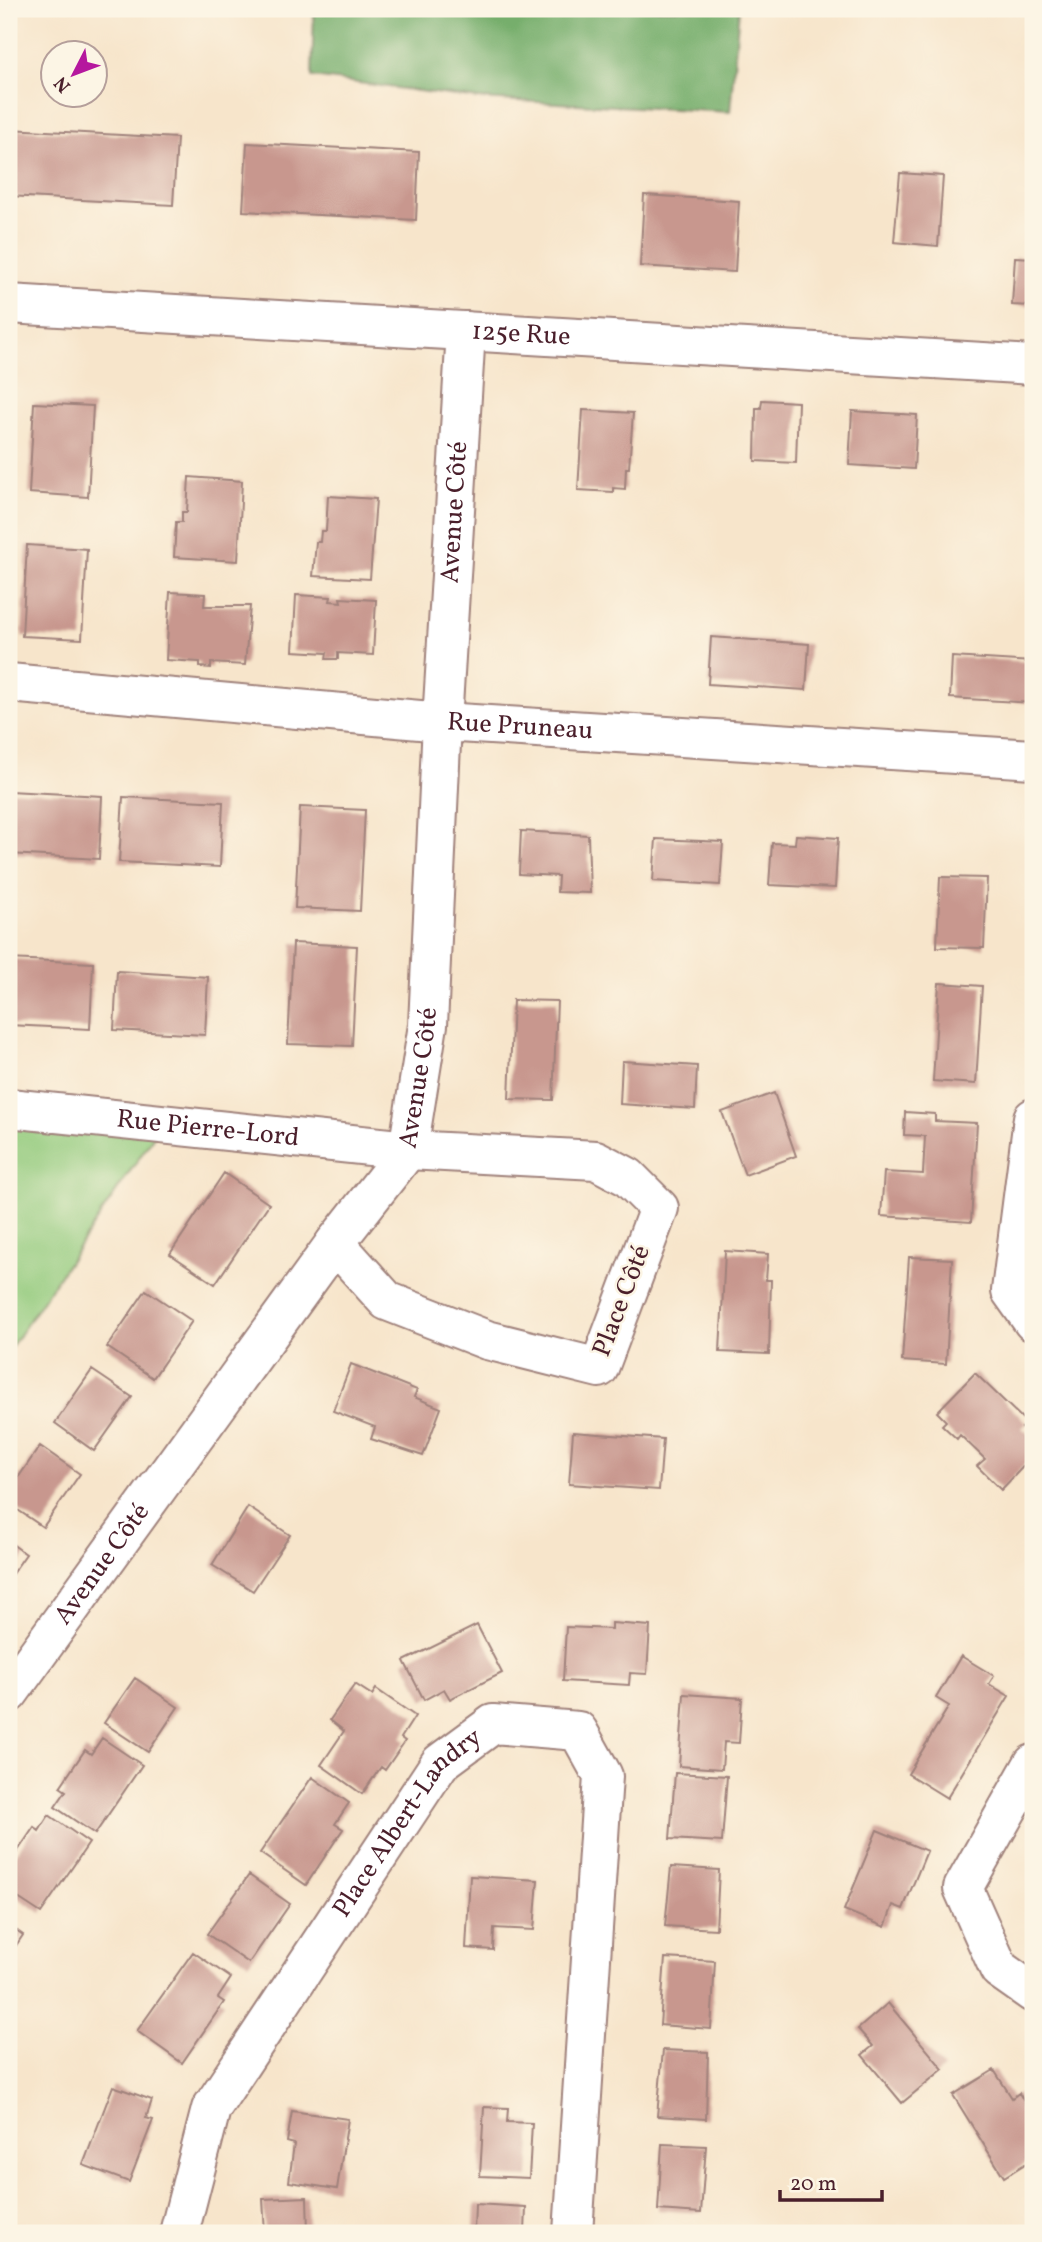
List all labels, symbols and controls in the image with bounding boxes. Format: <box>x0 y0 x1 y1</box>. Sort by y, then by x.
north arrow <box>38 38 108 108</box>
text: N <box>48 70 77 98</box>
street label: 125e Rue <box>471 314 572 355</box>
street label: Avenue Côté <box>433 440 477 584</box>
street label: Rue Pruneau <box>446 704 594 749</box>
street label: Avenue Côté <box>391 1007 447 1151</box>
street label: Rue Pierre-Lord <box>115 1101 301 1156</box>
street label: Place Côté <box>584 1240 660 1362</box>
street label: Avenue Côté <box>46 1496 159 1632</box>
street label: Place Albert-Landry <box>325 1720 489 1925</box>
scale bar <box>780 2158 881 2202</box>
text: 20 m <box>790 2170 836 2199</box>

